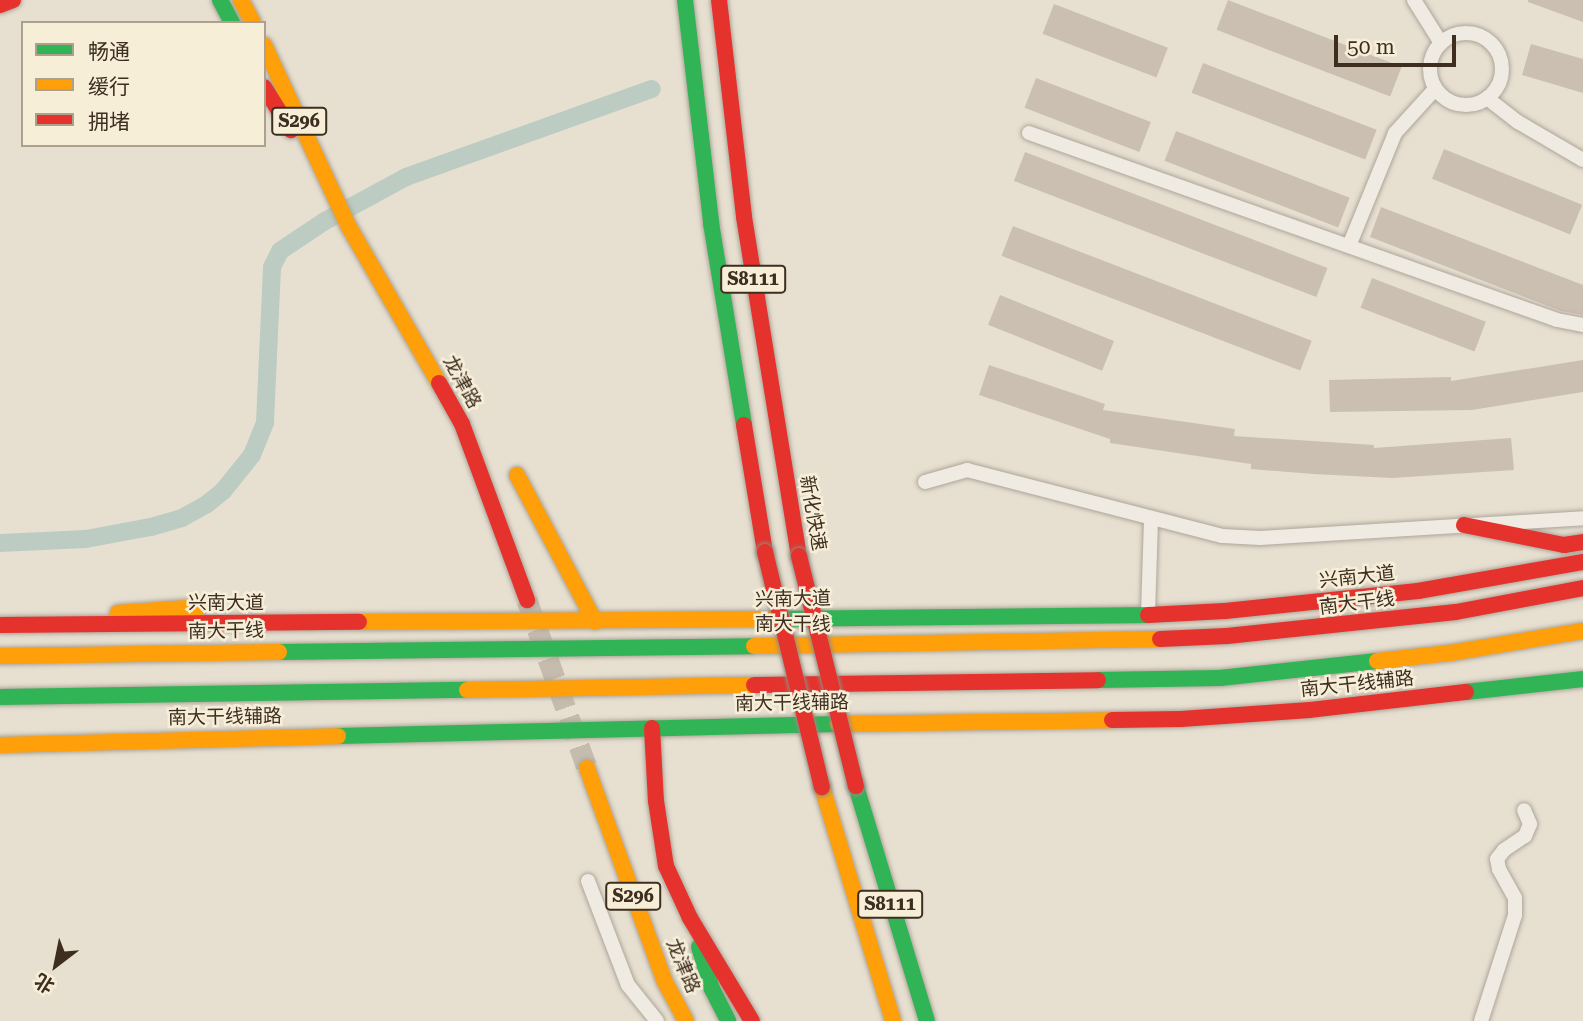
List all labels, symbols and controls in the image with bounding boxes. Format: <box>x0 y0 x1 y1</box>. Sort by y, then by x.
legend <box>21 21 266 147</box>
scale bar <box>1338 21 1460 65</box>
text: 50 m <box>1347 35 1395 59</box>
text: 畅通 <box>88 40 130 64</box>
text: 缓行 <box>88 75 130 99</box>
road number: S296 <box>271 106 327 136</box>
text: 拥堵 <box>88 110 130 134</box>
road number: S8111 <box>720 264 786 293</box>
street label: 龙津路 <box>438 352 486 412</box>
street label: 新化快速 <box>795 474 831 552</box>
street label: 兴南大道 <box>1318 562 1396 592</box>
street label: 兴南大道 <box>755 587 831 611</box>
street label: 南大干线 <box>1318 587 1396 619</box>
street label: 兴南大道 <box>188 592 264 614</box>
street label: 南大干线 <box>755 613 831 635</box>
street label: 南大干线 <box>188 619 264 643</box>
street label: 南大干线辅路 <box>1299 667 1415 701</box>
street label: 南大干线辅路 <box>735 691 849 715</box>
street label: 南大干线辅路 <box>168 705 282 729</box>
road number: S296 <box>605 882 661 911</box>
road number: S8111 <box>857 890 923 918</box>
north arrow <box>21 930 91 1000</box>
street label: 龙津路 <box>661 935 705 997</box>
text: 北 <box>30 968 59 998</box>

